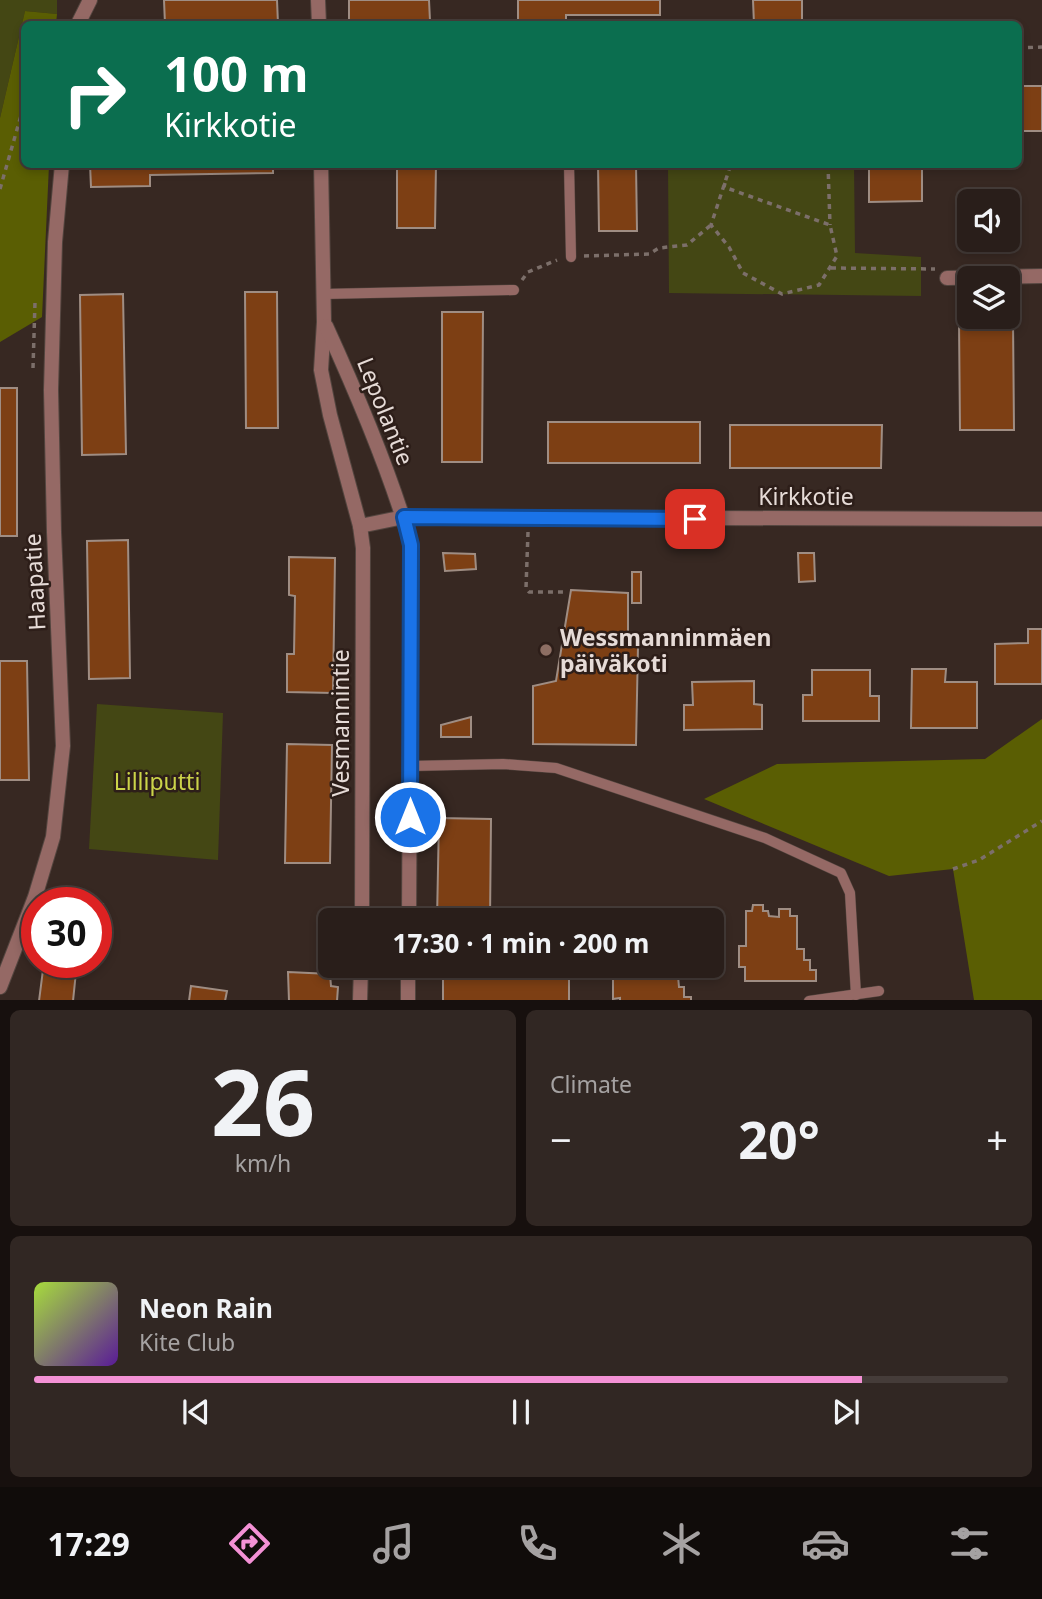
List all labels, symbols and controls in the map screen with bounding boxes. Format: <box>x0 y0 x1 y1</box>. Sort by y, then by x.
text: 100 m <box>164 40 309 106</box>
icon: right <box>49 49 140 140</box>
text: Kirkkotie <box>164 103 297 146</box>
map controls <box>957 189 1020 329</box>
button: sound <box>957 189 1020 252</box>
button: layers <box>957 266 1020 329</box>
street label: Lepolantie <box>350 352 422 470</box>
street label: Kirkkotie <box>758 480 854 512</box>
pin <box>665 489 725 549</box>
icon: arrive <box>676 500 714 538</box>
street label: Haapatie <box>15 533 53 631</box>
place label: Wessmanninmäen päiväkoti <box>560 621 771 679</box>
marker: Wessmanninmäen päiväkoti <box>538 642 554 658</box>
street label: Vesmannintie <box>324 649 356 797</box>
park label: Lilliputti <box>114 765 200 797</box>
position arrow <box>373 780 447 854</box>
speed limit sign: 30 <box>21 887 112 978</box>
text: 17:30 · 1 min · 200 m <box>393 925 649 961</box>
text: 26 <box>211 1039 315 1163</box>
text: Climate <box>550 1068 632 1100</box>
text: 20° <box>738 1103 820 1174</box>
text: − <box>550 1113 572 1165</box>
text: + <box>986 1113 1008 1165</box>
text: km/h <box>235 1147 291 1179</box>
text: Neon Rain <box>139 1290 273 1326</box>
text: Kite Club <box>139 1326 235 1358</box>
icon: previous <box>177 1393 215 1431</box>
icon: pause <box>502 1393 540 1431</box>
icon: next <box>827 1393 865 1431</box>
icon: directions <box>225 1519 274 1568</box>
icon: music <box>369 1519 418 1568</box>
icon: phone <box>513 1519 562 1568</box>
icon: climate <box>657 1519 706 1568</box>
icon: car <box>801 1519 850 1568</box>
icon: filters <box>945 1519 994 1568</box>
text: 17:29 <box>48 1522 130 1565</box>

